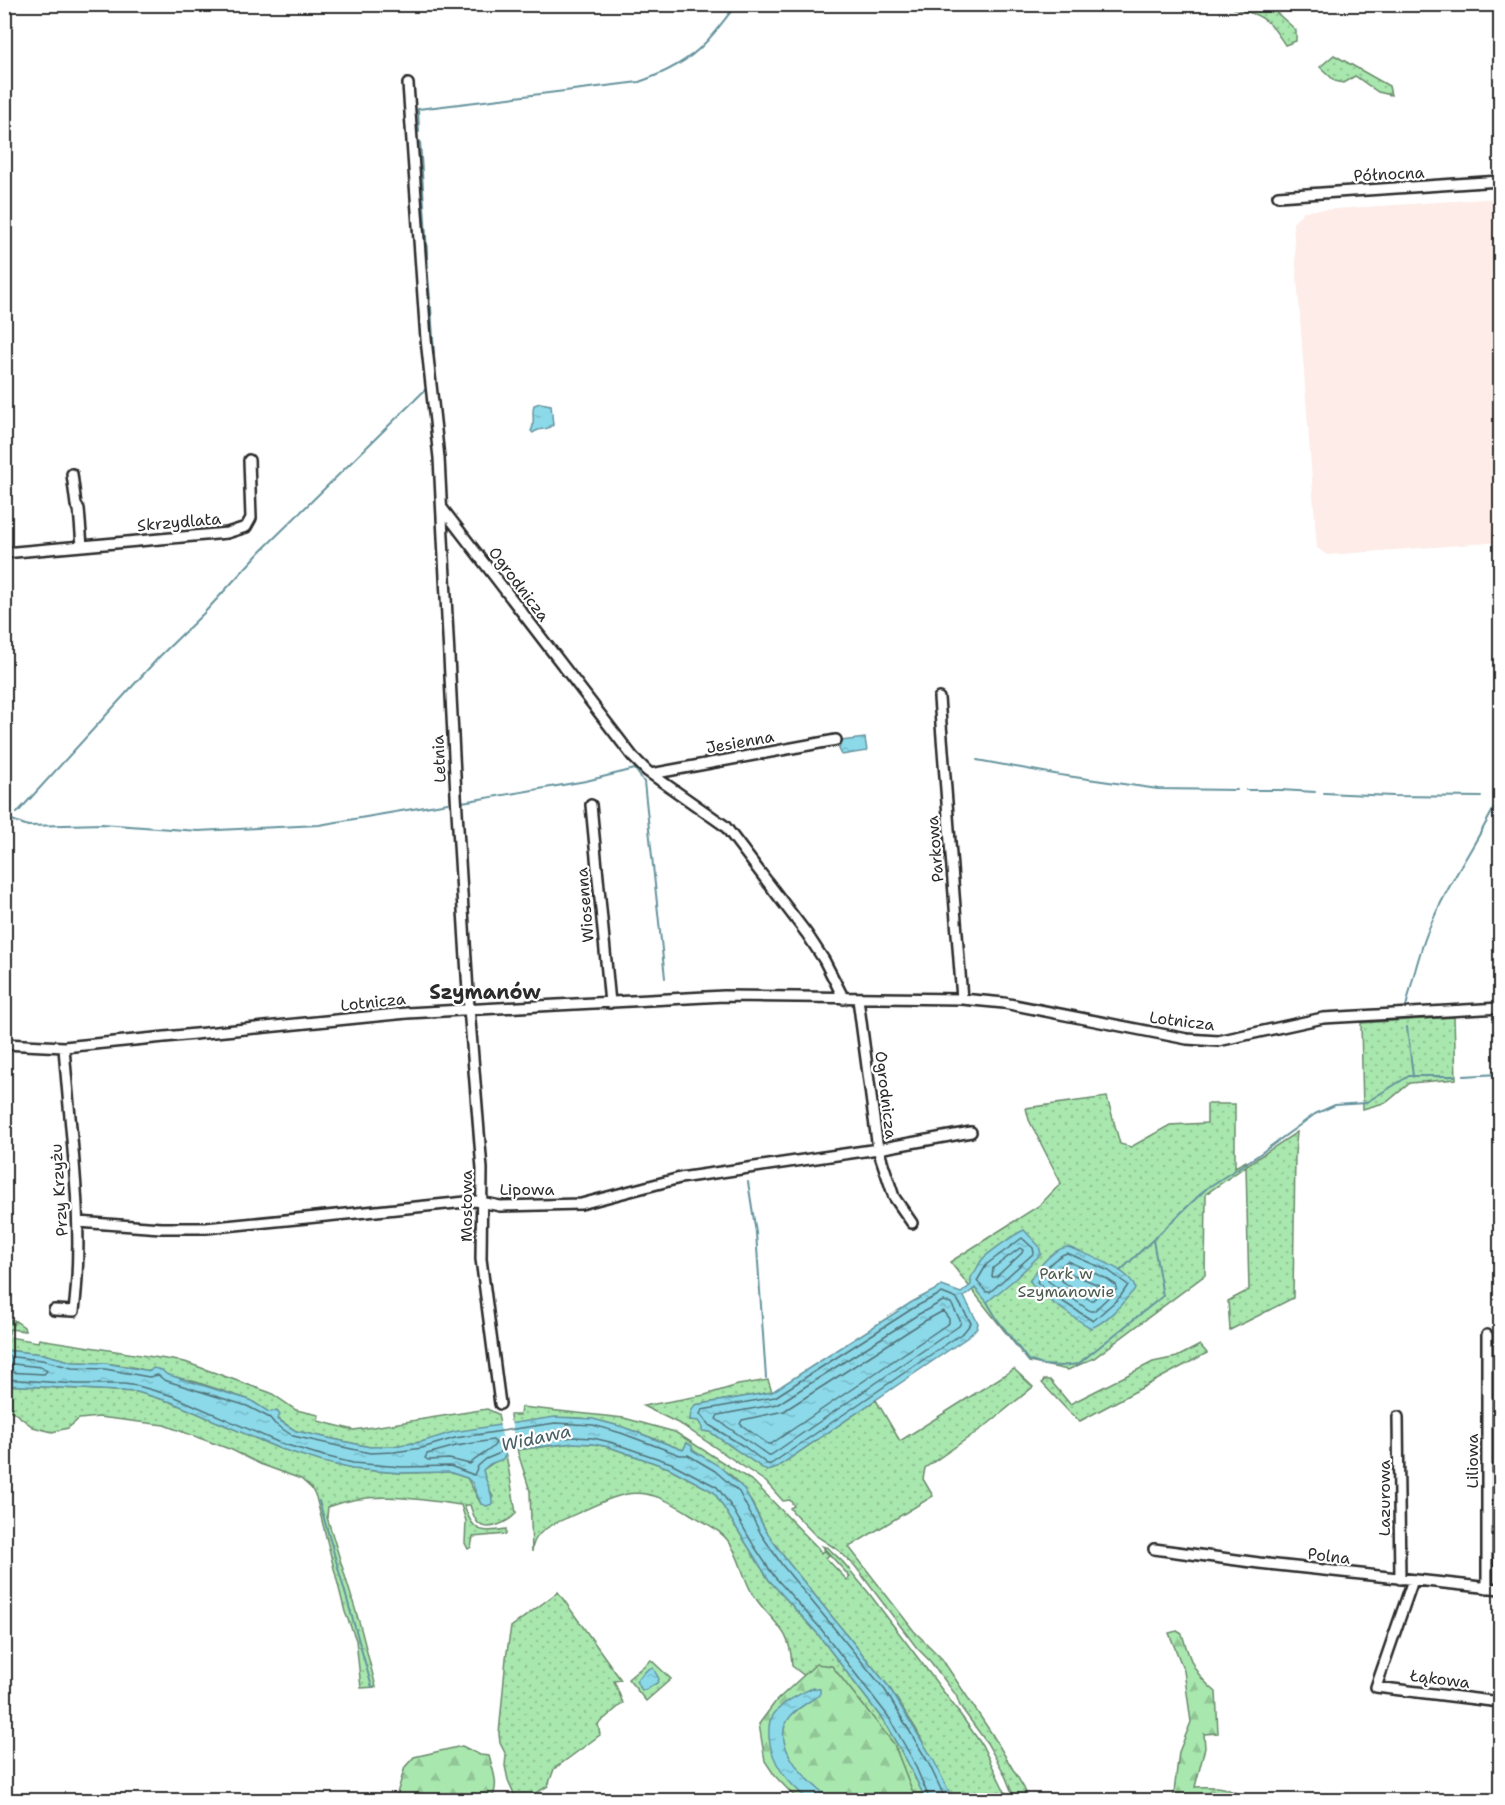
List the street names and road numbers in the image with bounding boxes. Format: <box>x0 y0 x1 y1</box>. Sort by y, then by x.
street label: Północna <box>1353 162 1425 186</box>
street label: Skrzydlata <box>136 508 222 536</box>
street label: Ogrodnicza <box>484 542 554 626</box>
street label: Jesienna <box>704 726 776 758</box>
street label: Letnia <box>427 735 451 783</box>
street label: Parkowa <box>922 815 948 883</box>
street label: Wiosenna <box>571 867 599 943</box>
street label: Lotnicza <box>339 988 407 1016</box>
street label: Lotnicza <box>1148 1007 1216 1035</box>
street label: Ogrodnicza <box>870 1050 902 1140</box>
street label: Przy Krzyżu <box>45 1143 73 1237</box>
street label: Mostowa <box>456 1170 477 1242</box>
street label: Lipowa <box>500 1179 555 1200</box>
street label: Liliowa <box>1462 1434 1483 1488</box>
street label: Lazurowa <box>1374 1460 1395 1536</box>
street label: Polna <box>1306 1543 1352 1569</box>
street label: Łąkowa <box>1408 1665 1471 1693</box>

